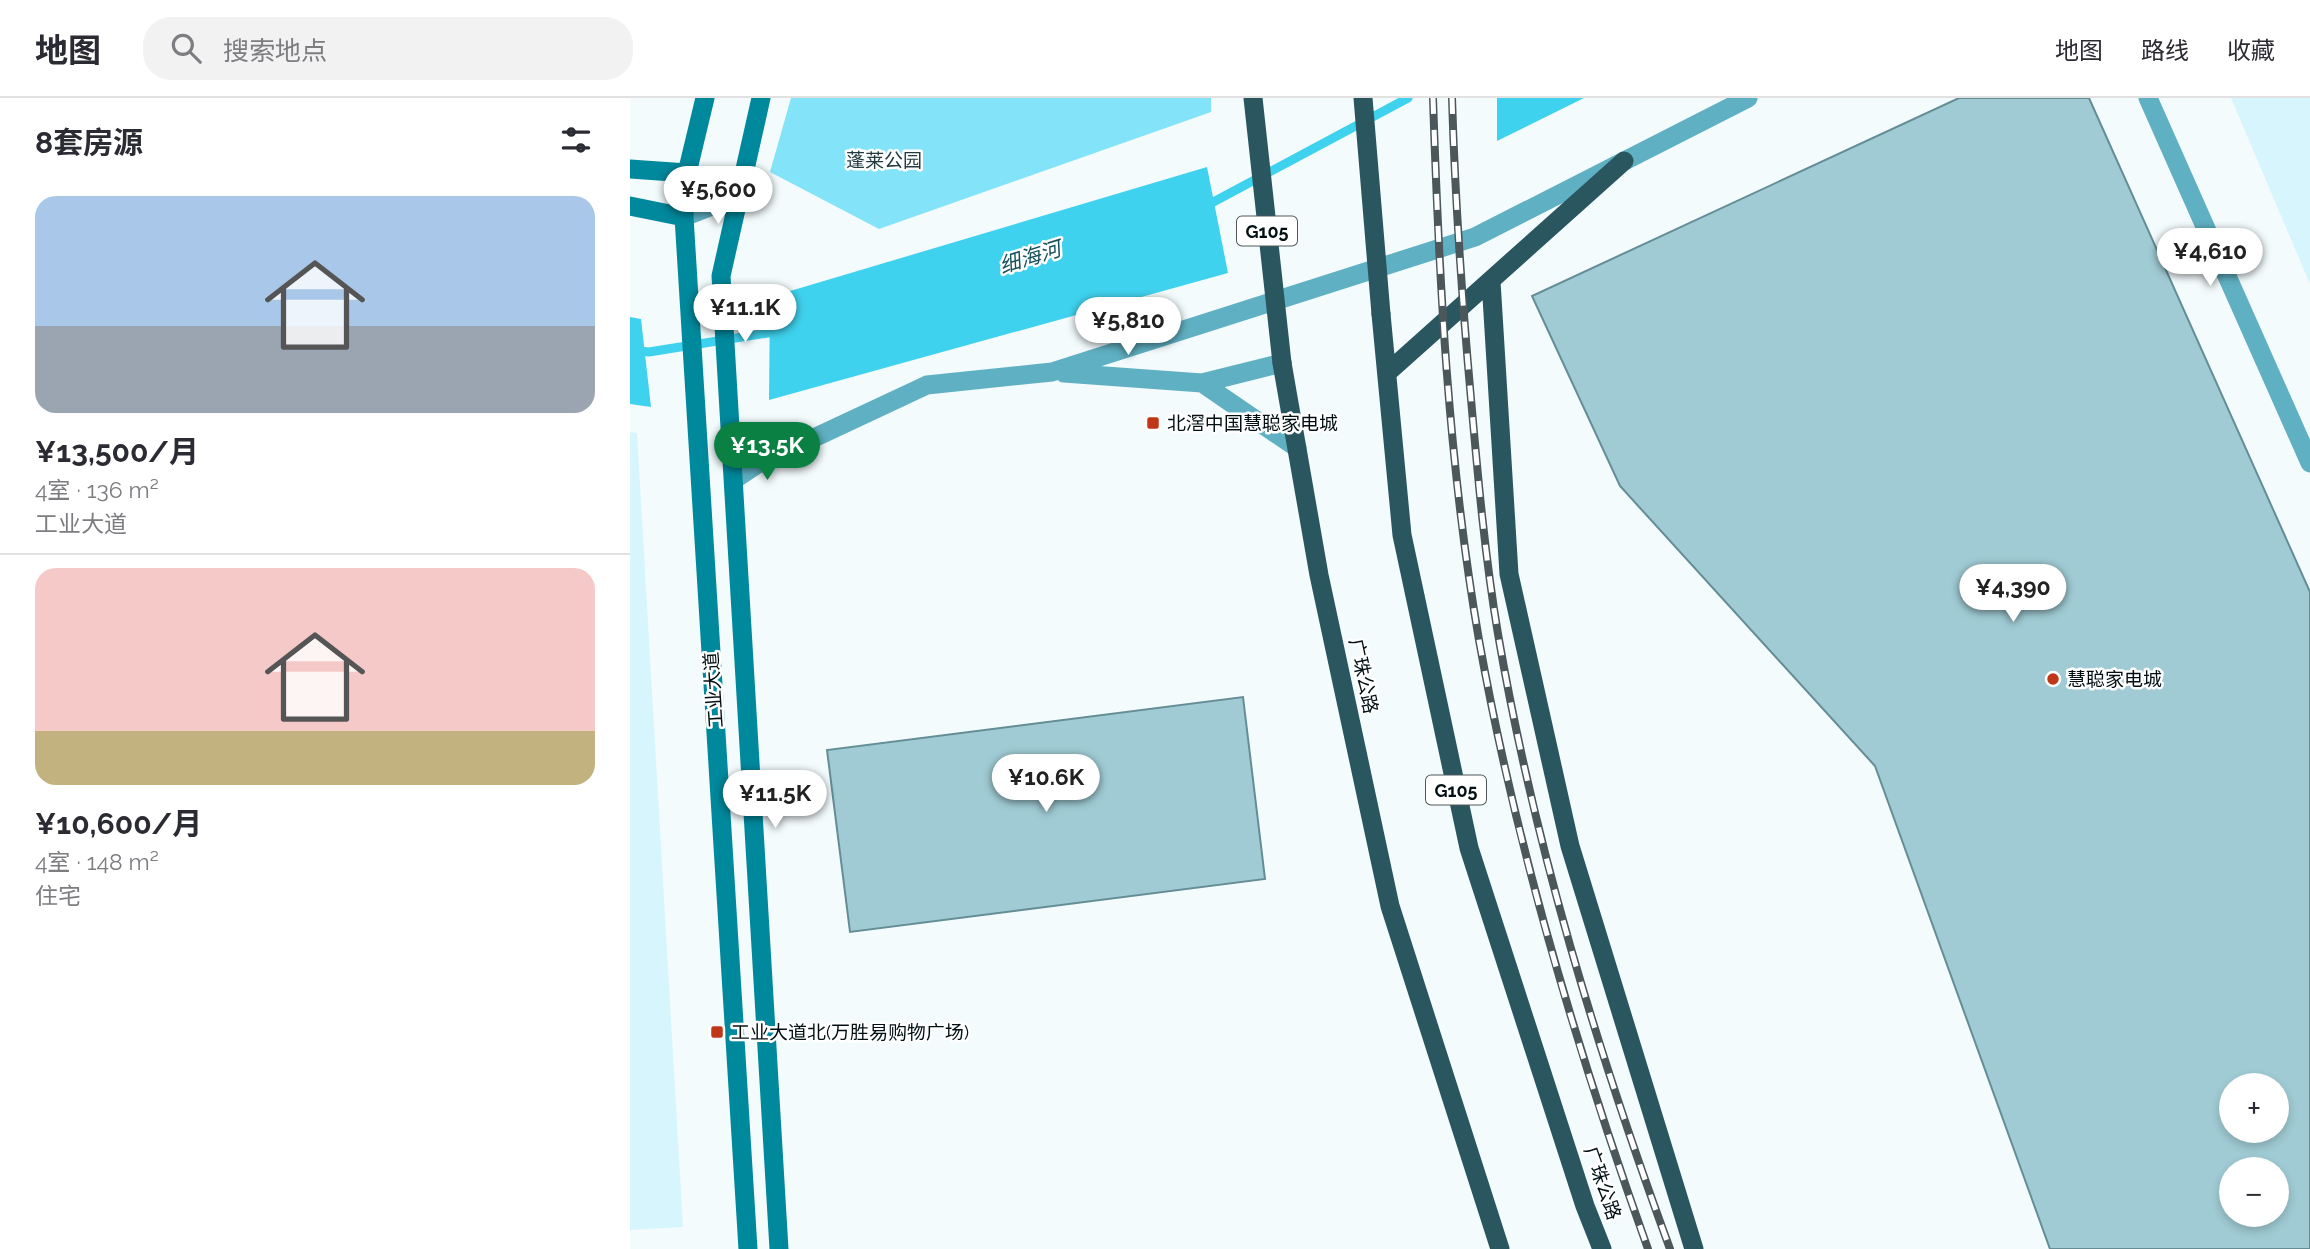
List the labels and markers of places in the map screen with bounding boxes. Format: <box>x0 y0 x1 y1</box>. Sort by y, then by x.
pin: ¥5,600 <box>661 166 775 226</box>
pin: ¥4,610 <box>2153 228 2267 288</box>
pin: ¥11.1K <box>688 285 802 344</box>
pin: ¥5,810 <box>1071 298 1185 357</box>
place label: 北滘中国慧聪家电城 <box>1167 412 1338 434</box>
marker: 北滘中国慧聪家电城 <box>1145 415 1161 431</box>
pin: ¥13.5K <box>710 422 824 482</box>
pin: ¥4,390 <box>1956 564 2070 624</box>
place label: 慧聪家电城 <box>2067 668 2162 690</box>
marker: 慧聪家电城 <box>2045 671 2061 687</box>
pin: ¥10.6K <box>989 754 1103 814</box>
pin: ¥11.5K <box>718 770 832 830</box>
place label: 工业大道北(万胜易购物广场) <box>731 1021 969 1043</box>
marker: 工业大道北(万胜易购物广场) <box>709 1024 725 1040</box>

